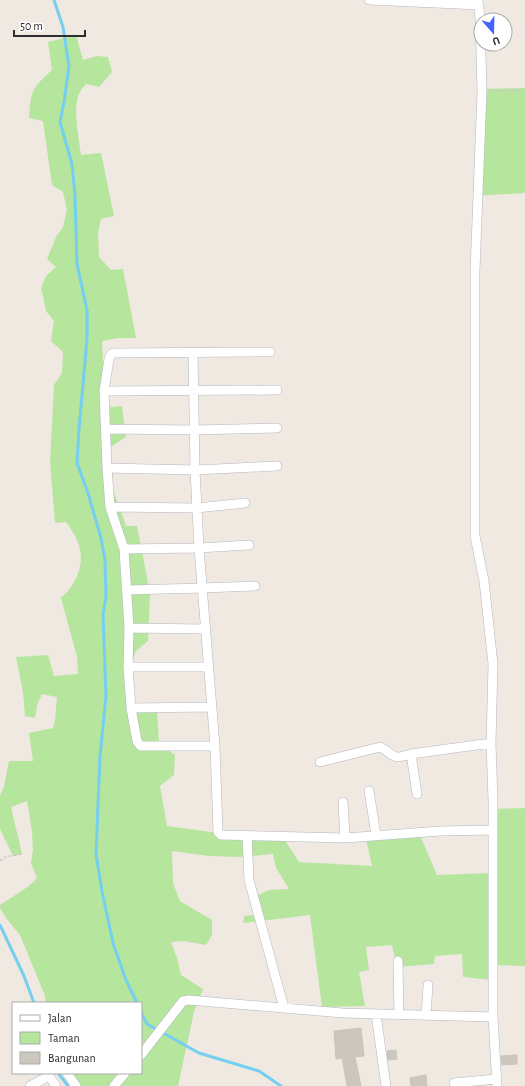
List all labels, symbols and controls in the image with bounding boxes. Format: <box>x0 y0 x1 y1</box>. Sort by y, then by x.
scale bar <box>14 12 85 38</box>
north arrow <box>473 12 513 52</box>
text: 50 m <box>20 20 43 32</box>
text: U <box>491 35 501 47</box>
legend <box>12 1002 142 1074</box>
text: Jalan <box>48 1012 72 1024</box>
text: Taman <box>48 1032 80 1044</box>
text: Bangunan <box>48 1052 96 1064</box>

